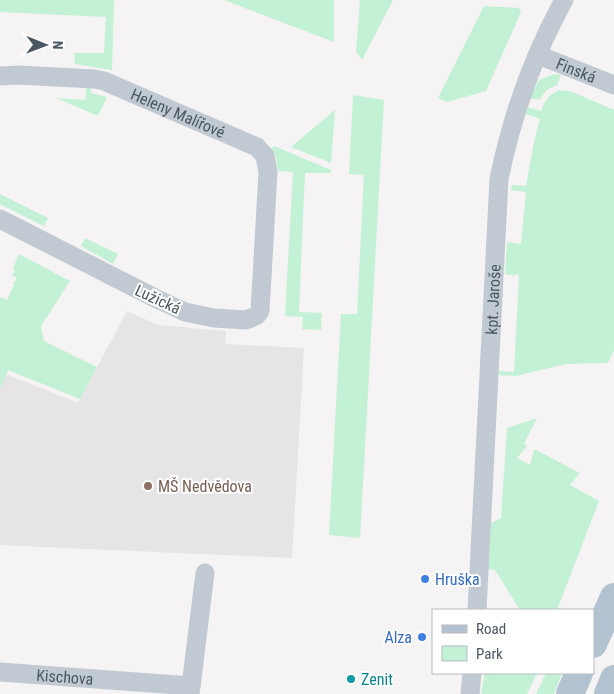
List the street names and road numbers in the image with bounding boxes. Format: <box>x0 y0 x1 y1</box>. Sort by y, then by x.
street label: Finská <box>553 54 599 87</box>
street label: Heleny Malířové <box>128 85 228 142</box>
street label: kpt. Jaroše <box>482 264 505 335</box>
street label: Lužická <box>132 281 184 318</box>
street label: Kischova <box>36 666 94 689</box>

